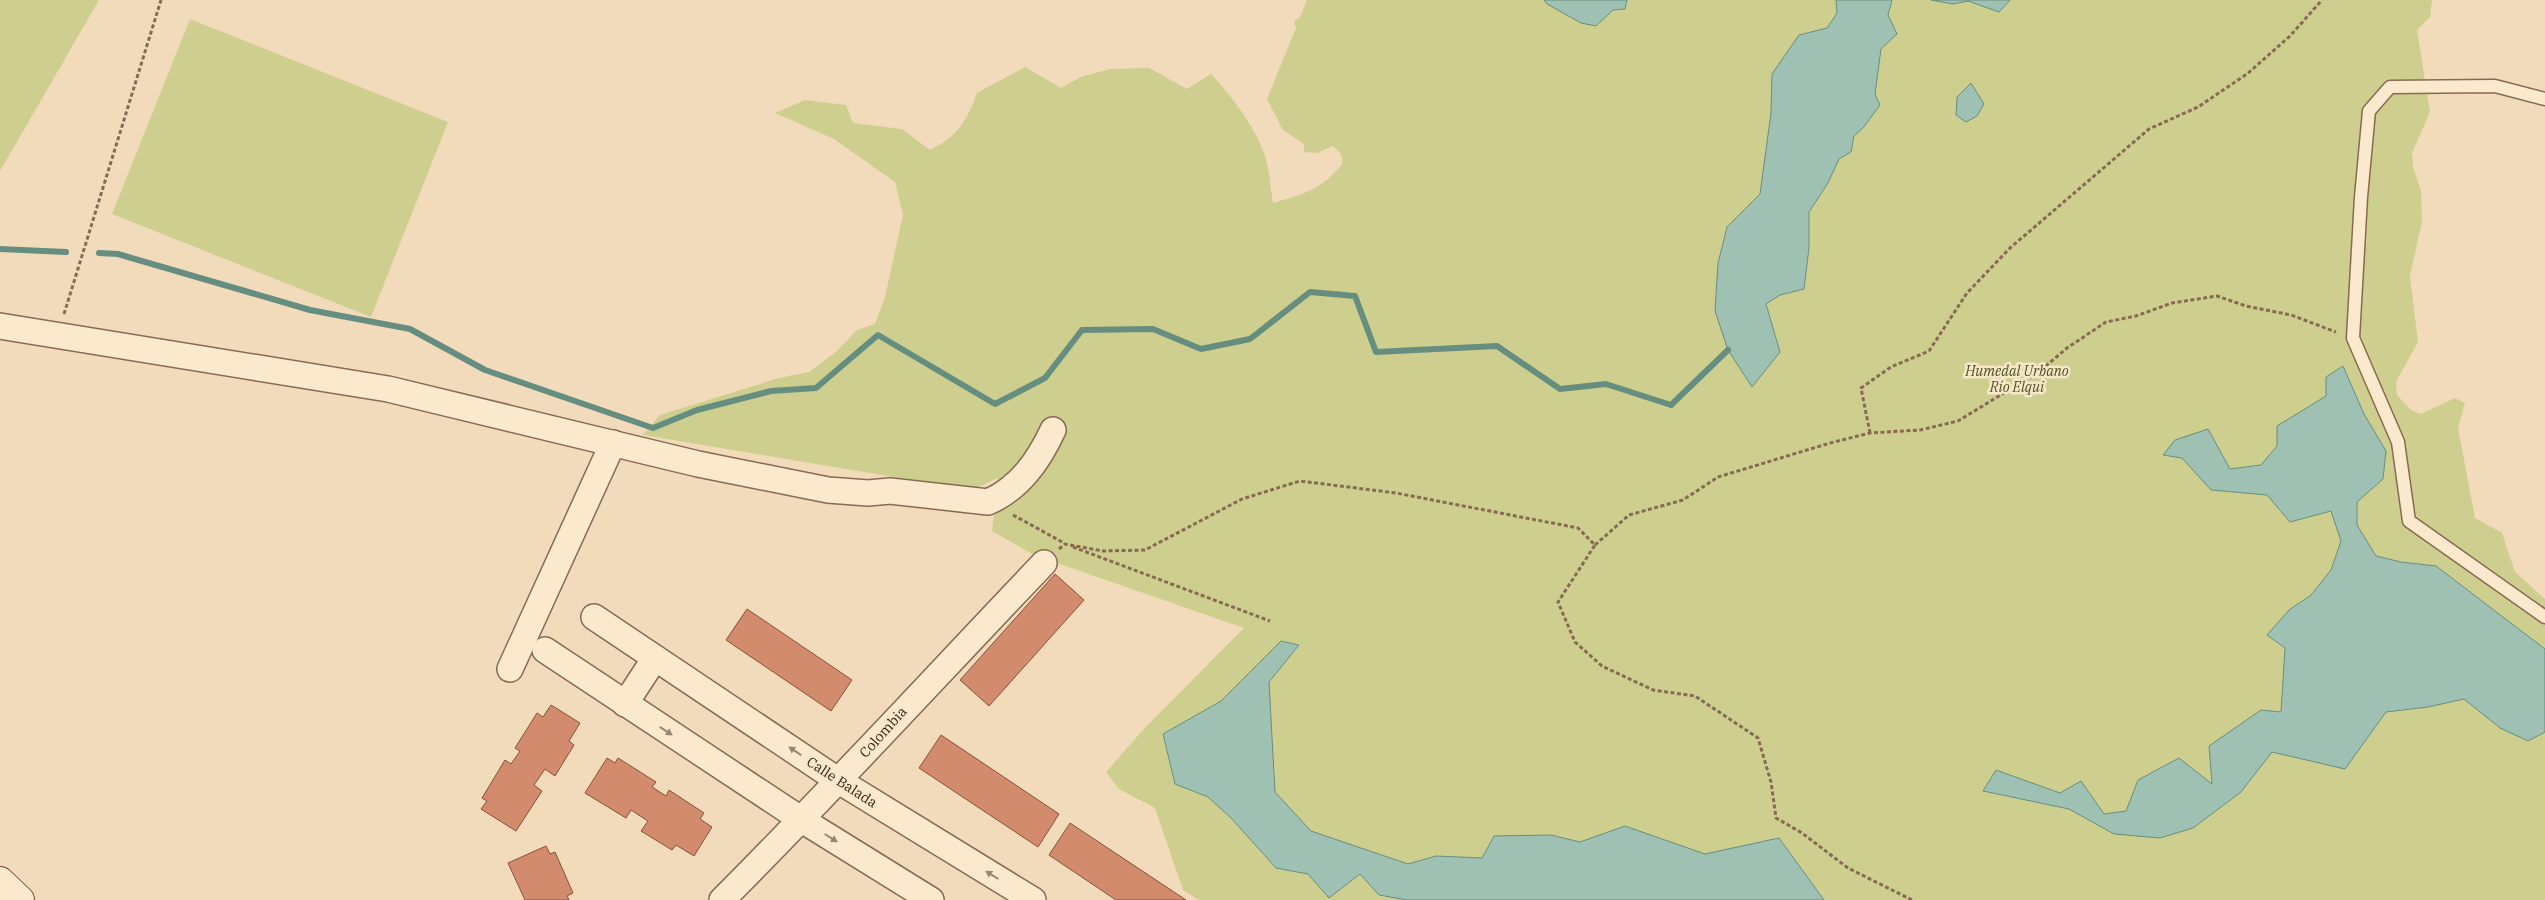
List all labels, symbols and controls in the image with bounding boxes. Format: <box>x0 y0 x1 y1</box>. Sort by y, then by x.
park label: Humedal Urbano Río Elqui <box>1964 362 2069 396</box>
street label: Colombia <box>855 702 911 761</box>
one-way arrow <box>659 726 672 736</box>
one-way arrow <box>788 746 801 756</box>
street label: Calle Balada <box>803 752 881 812</box>
one-way arrow <box>825 833 838 843</box>
one-way arrow <box>985 870 998 879</box>

